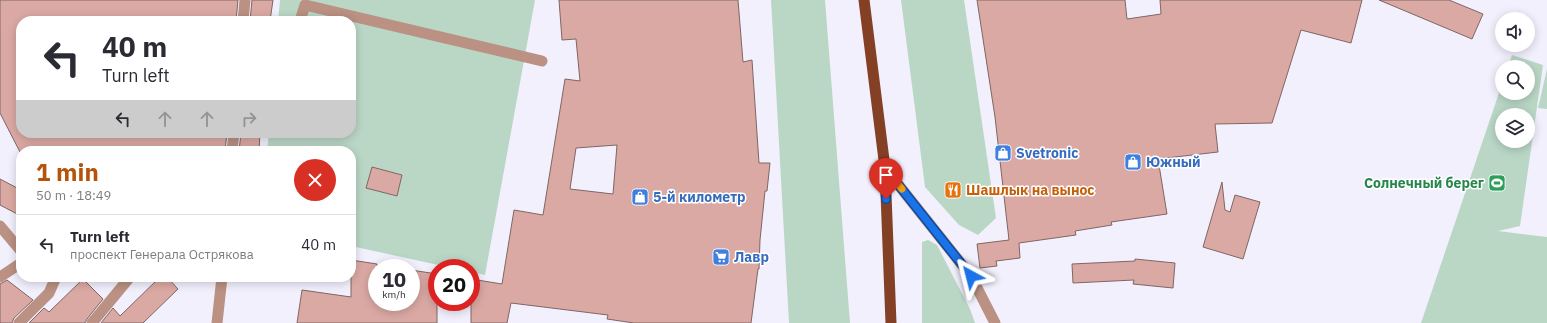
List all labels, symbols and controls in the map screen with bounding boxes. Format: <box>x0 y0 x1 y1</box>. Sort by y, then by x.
map controls <box>1495 12 1535 148</box>
button: sound <box>1495 12 1535 52</box>
text: 40 m <box>102 28 167 65</box>
icon: left <box>36 32 88 84</box>
button: search <box>1495 60 1535 100</box>
text: Turn left <box>102 64 170 87</box>
icon: left <box>112 108 134 130</box>
icon: ahead <box>154 108 176 130</box>
icon: ahead <box>196 108 218 130</box>
icon: right <box>238 108 260 130</box>
button: layers <box>1495 108 1535 148</box>
shop icon: Svetronic <box>993 143 1013 163</box>
place label: Svetronic <box>1016 144 1078 162</box>
shop icon: Южный <box>1123 152 1143 172</box>
place label: Южный <box>1146 153 1201 171</box>
text: 1 min <box>36 156 99 188</box>
pin <box>869 158 903 199</box>
button: close <box>294 159 336 201</box>
icon: arrive <box>875 164 897 186</box>
sports icon: Солнечный берег <box>1487 173 1507 193</box>
place label: Солнечный берег <box>1364 174 1484 192</box>
restaurant icon: Шашлык на вынос <box>943 180 963 200</box>
place label: Шашлык на вынос <box>966 181 1095 199</box>
text: 50 m · 18:49 <box>36 187 111 204</box>
shop icon: 5-й километр <box>630 187 650 207</box>
place label: 5-й километр <box>653 188 746 206</box>
text: Turn left <box>70 227 130 246</box>
icon: left <box>36 234 58 256</box>
text: 40 m <box>301 235 336 254</box>
text: проспект Генерала Острякова <box>70 246 254 263</box>
supermarket icon: Лавр <box>711 247 731 267</box>
place label: Лавр <box>734 248 769 266</box>
position arrow <box>950 255 992 297</box>
speed limit sign: 20 <box>428 259 480 311</box>
text: 10 <box>382 266 406 293</box>
text: km/h <box>382 288 406 301</box>

